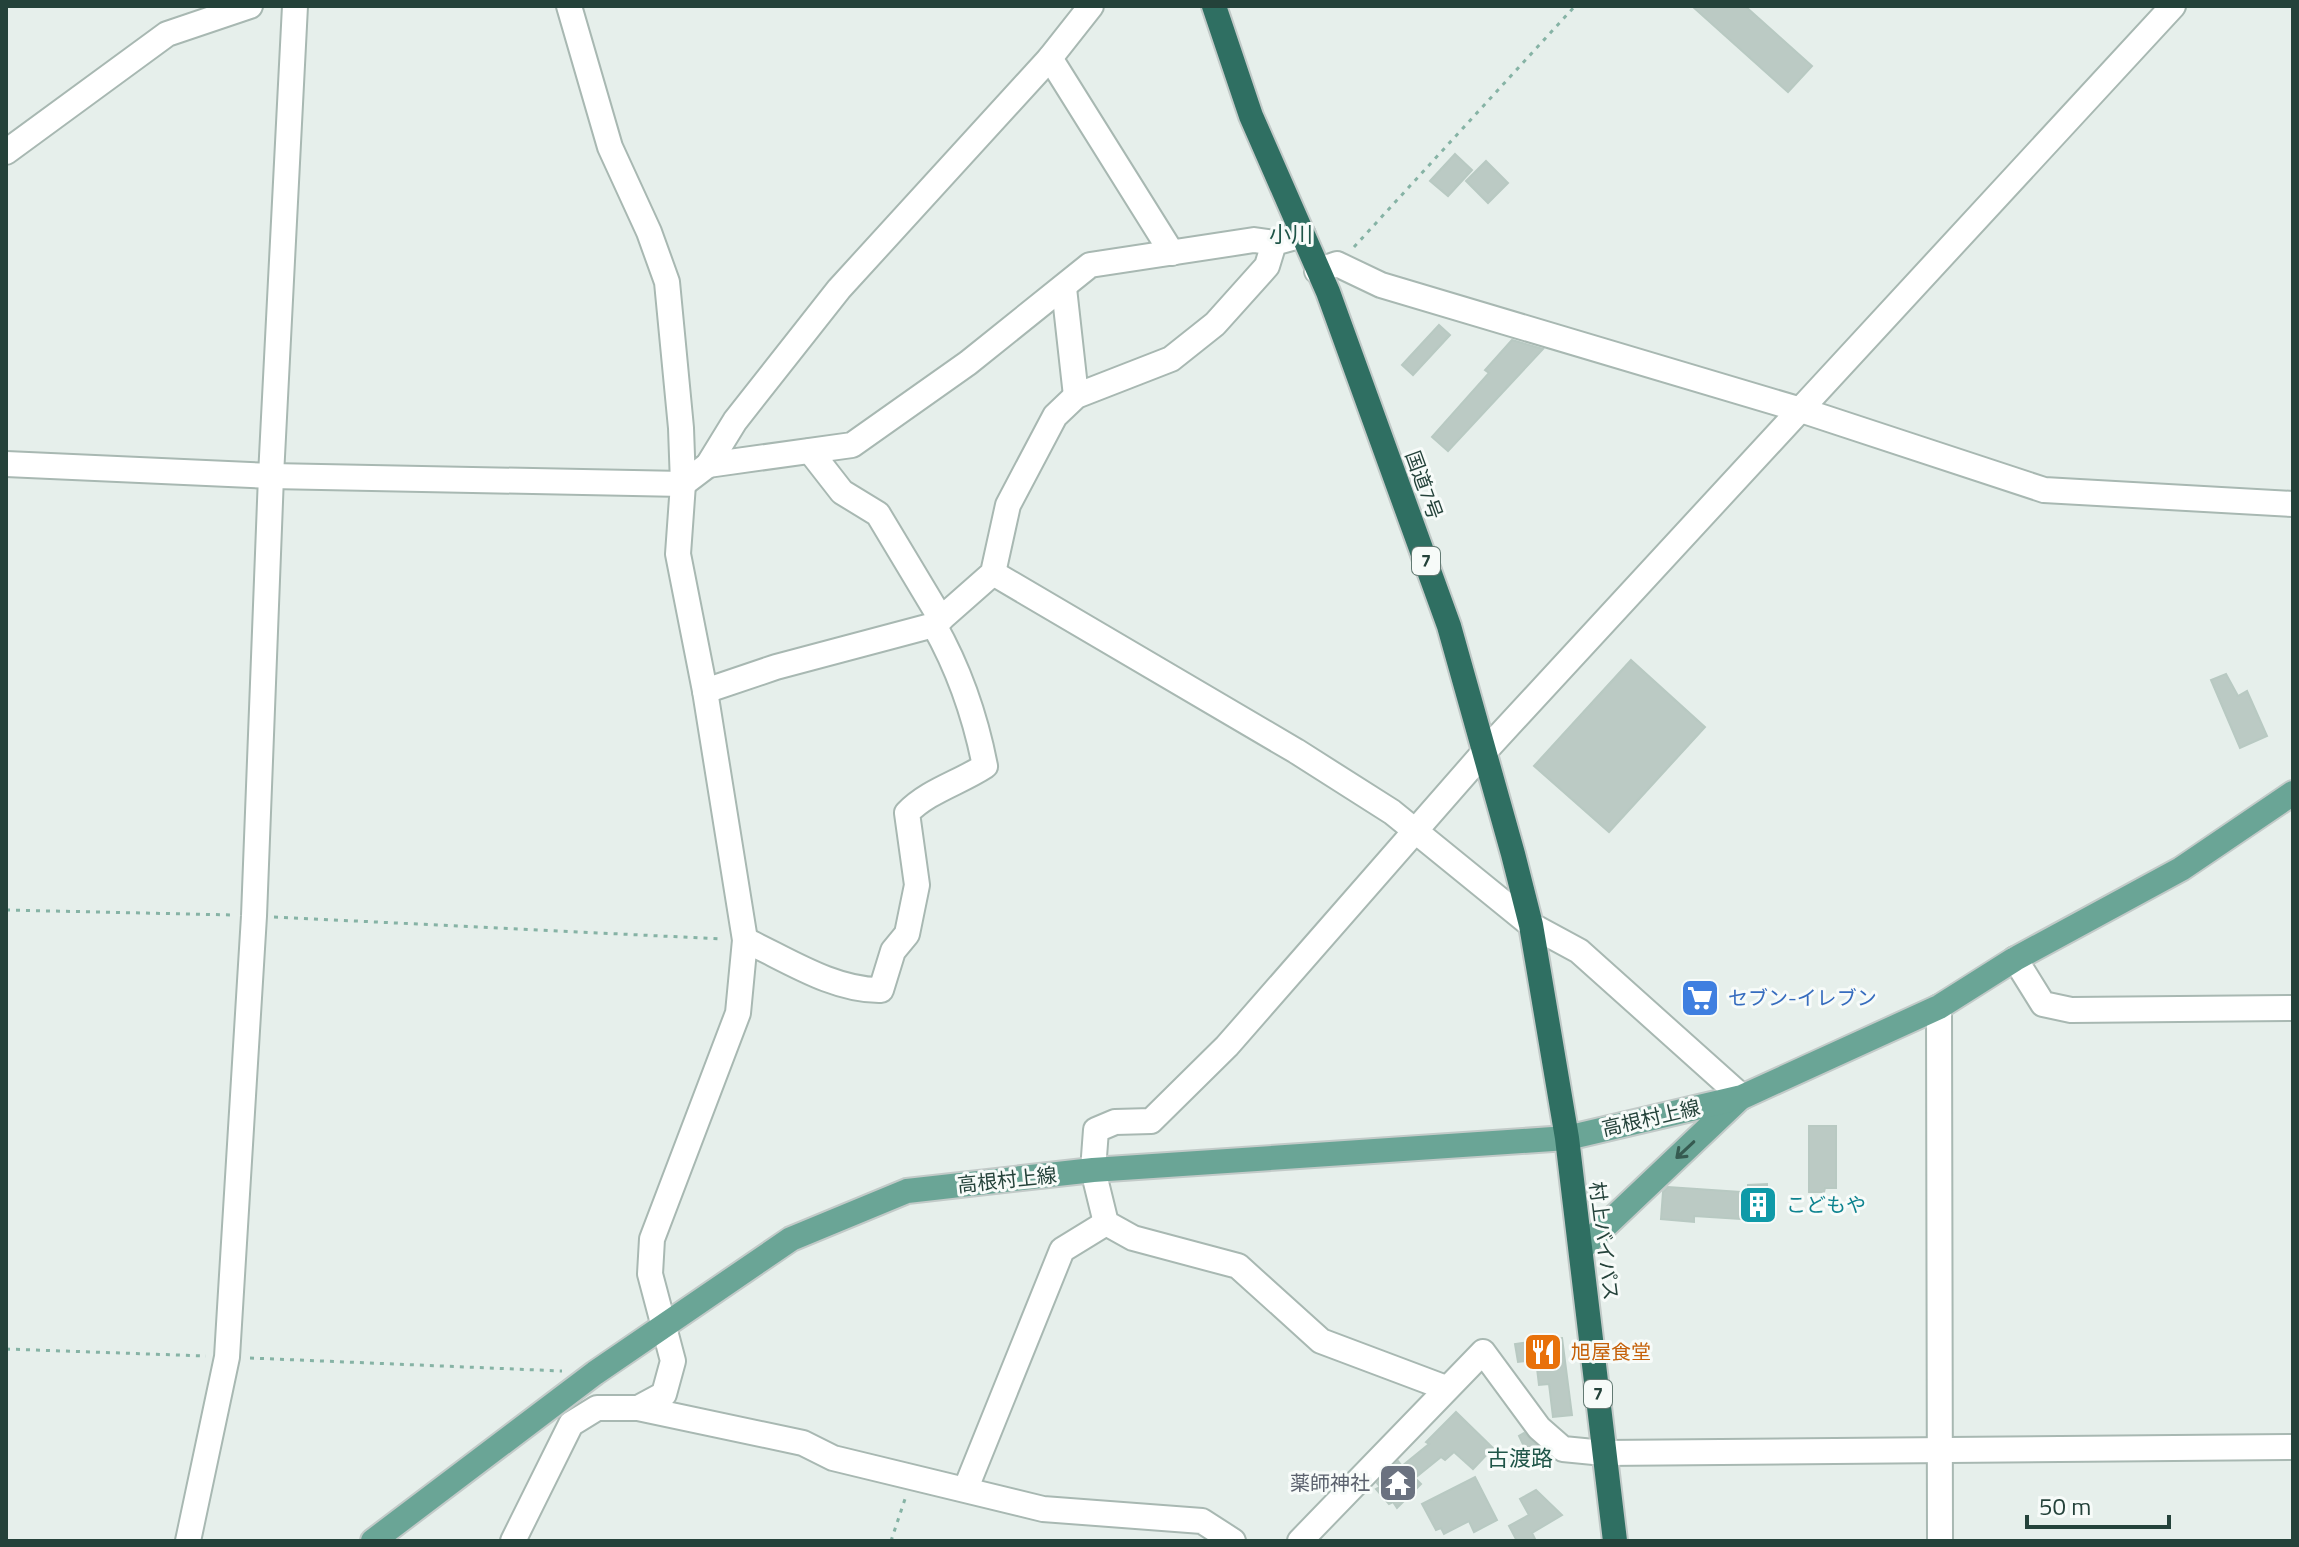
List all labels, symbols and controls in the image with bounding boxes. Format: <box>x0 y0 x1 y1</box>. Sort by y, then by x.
district label: 小川 <box>1269 217 1313 251</box>
street label: 国道7号 <box>1398 446 1451 524</box>
road number: 7 <box>1412 547 1440 575</box>
supermarket icon: セブン-イレブン <box>1679 977 1721 1019</box>
place label: セブン-イレブン <box>1728 982 1877 1013</box>
street label: 高根村上線 <box>1599 1091 1703 1144</box>
one-way arrow <box>1675 1141 1695 1160</box>
street label: 高根村上線 <box>956 1159 1058 1200</box>
street label: 村上バイパス <box>1582 1180 1627 1302</box>
building icon: こどもや <box>1737 1184 1779 1226</box>
place label: こどもや <box>1786 1189 1866 1220</box>
restaurant icon: 旭屋食堂 <box>1522 1331 1564 1373</box>
place label: 旭屋食堂 <box>1571 1336 1651 1367</box>
road number: 7 <box>1584 1380 1612 1408</box>
district label: 古渡路 <box>1487 1441 1553 1475</box>
temple icon: 薬師神社 <box>1377 1462 1419 1504</box>
place label: 薬師神社 <box>1290 1467 1370 1498</box>
scale bar <box>2027 1479 2169 1529</box>
text: 50 m <box>2039 1488 2091 1524</box>

